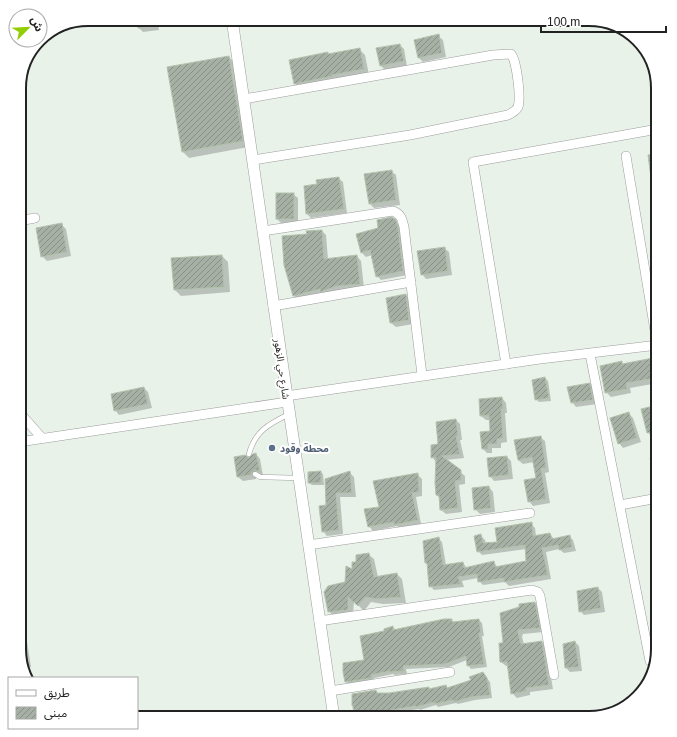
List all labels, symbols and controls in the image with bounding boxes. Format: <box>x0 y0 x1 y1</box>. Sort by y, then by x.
north arrow <box>8 8 48 48</box>
scale bar <box>541 8 666 34</box>
text: ش <box>28 15 46 34</box>
text: 100 m <box>547 15 580 29</box>
street label: شارع حي الزهور <box>270 337 292 400</box>
place label: محطة وقود <box>280 442 329 454</box>
marker: محطة وقود <box>267 443 277 453</box>
legend <box>8 677 138 729</box>
text: طريق <box>44 686 70 701</box>
text: مبنى <box>44 706 67 720</box>

